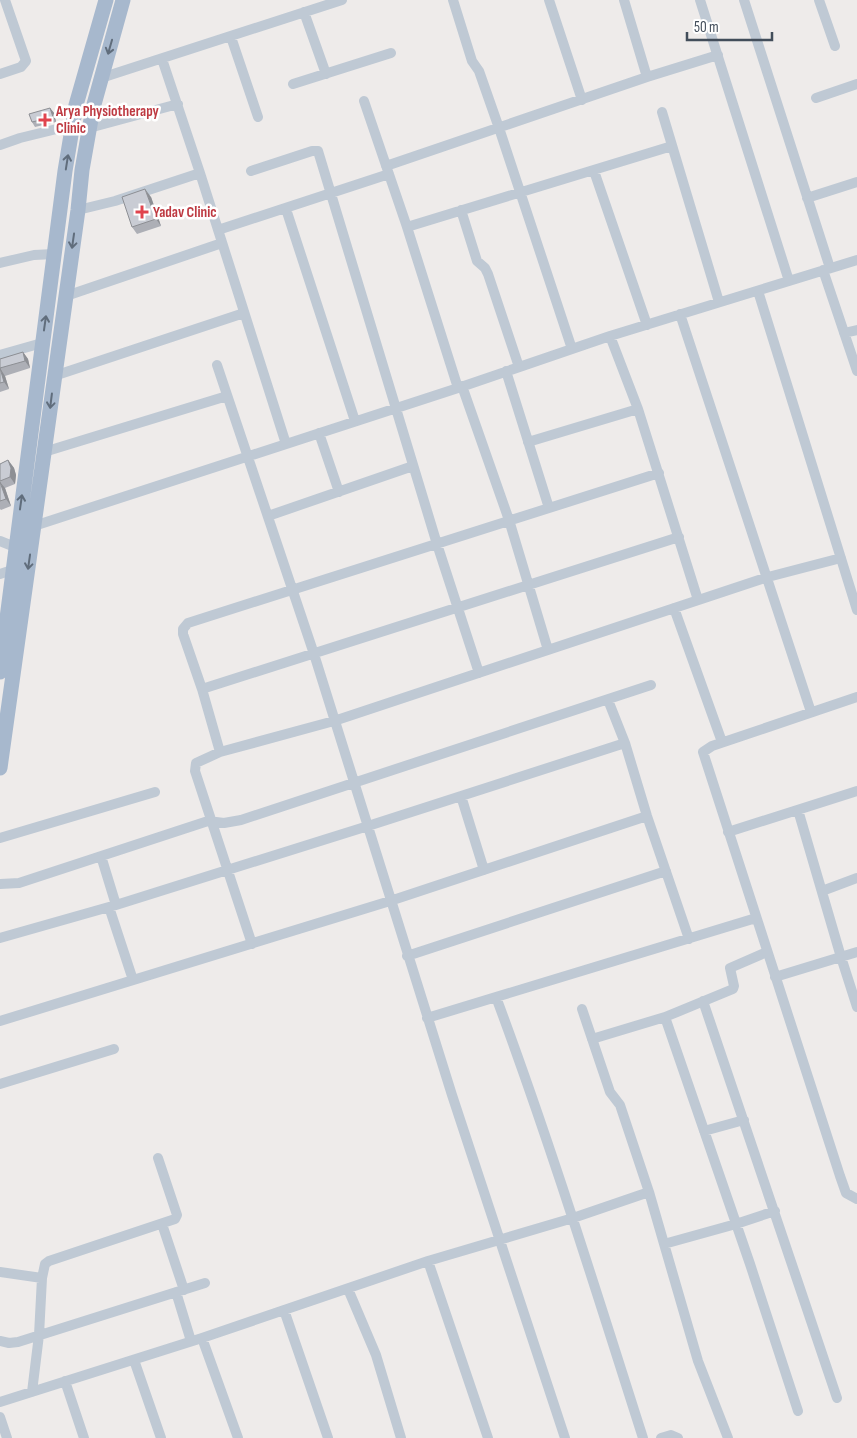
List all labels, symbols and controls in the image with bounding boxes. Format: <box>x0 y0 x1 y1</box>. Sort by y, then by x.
scale bar <box>687 10 772 42</box>
text: 50 m <box>694 18 719 37</box>
one-way arrow <box>105 39 114 55</box>
place label: Arya Physiotherapy Clinic <box>55 102 160 138</box>
marker: Arya Physiotherapy Clinic <box>38 113 52 127</box>
one-way arrow <box>62 155 72 171</box>
place label: Yadav Clinic <box>153 203 217 222</box>
marker: Yadav Clinic <box>135 205 149 219</box>
one-way arrow <box>68 232 78 248</box>
one-way arrow <box>40 316 50 332</box>
one-way arrow <box>46 393 56 409</box>
one-way arrow <box>16 494 26 510</box>
one-way arrow <box>23 554 33 570</box>

